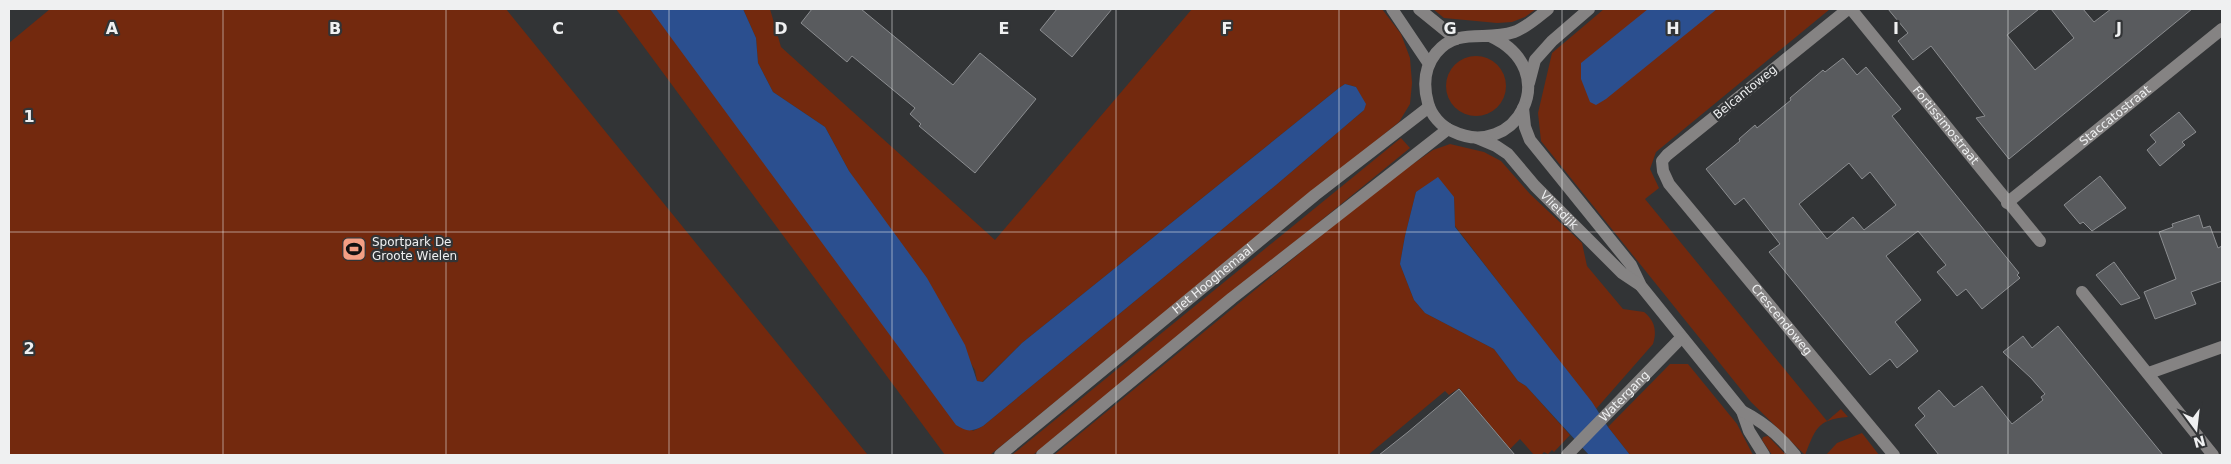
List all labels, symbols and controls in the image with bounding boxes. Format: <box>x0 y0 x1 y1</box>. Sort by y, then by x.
text: A <box>106 19 119 38</box>
text: B <box>329 19 341 38</box>
text: C <box>552 19 564 38</box>
text: D <box>774 19 788 38</box>
text: E <box>999 19 1009 38</box>
text: F <box>1222 19 1232 38</box>
text: G <box>1443 19 1457 38</box>
text: H <box>1666 19 1680 38</box>
text: I <box>1893 19 1899 38</box>
text: J <box>2115 19 2122 38</box>
street label: Belcantoweg <box>1711 62 1779 122</box>
street label: Staccatostraat <box>2077 82 2154 149</box>
street label: Fortissimostraat <box>1910 83 1982 168</box>
text: 1 <box>23 107 35 126</box>
street label: Vlietdijk <box>1537 188 1581 232</box>
place label: Sportpark De Groote Wielen <box>372 235 457 263</box>
sports icon: Sportpark De Groote Wielen <box>341 236 367 262</box>
street label: Het Hooghemaal <box>1169 242 1256 317</box>
street label: Crescendoweg <box>1748 281 1815 358</box>
text: 2 <box>23 339 35 358</box>
street label: Watergang <box>1596 368 1652 425</box>
north arrow <box>2171 404 2221 454</box>
text: N <box>2192 432 2207 451</box>

